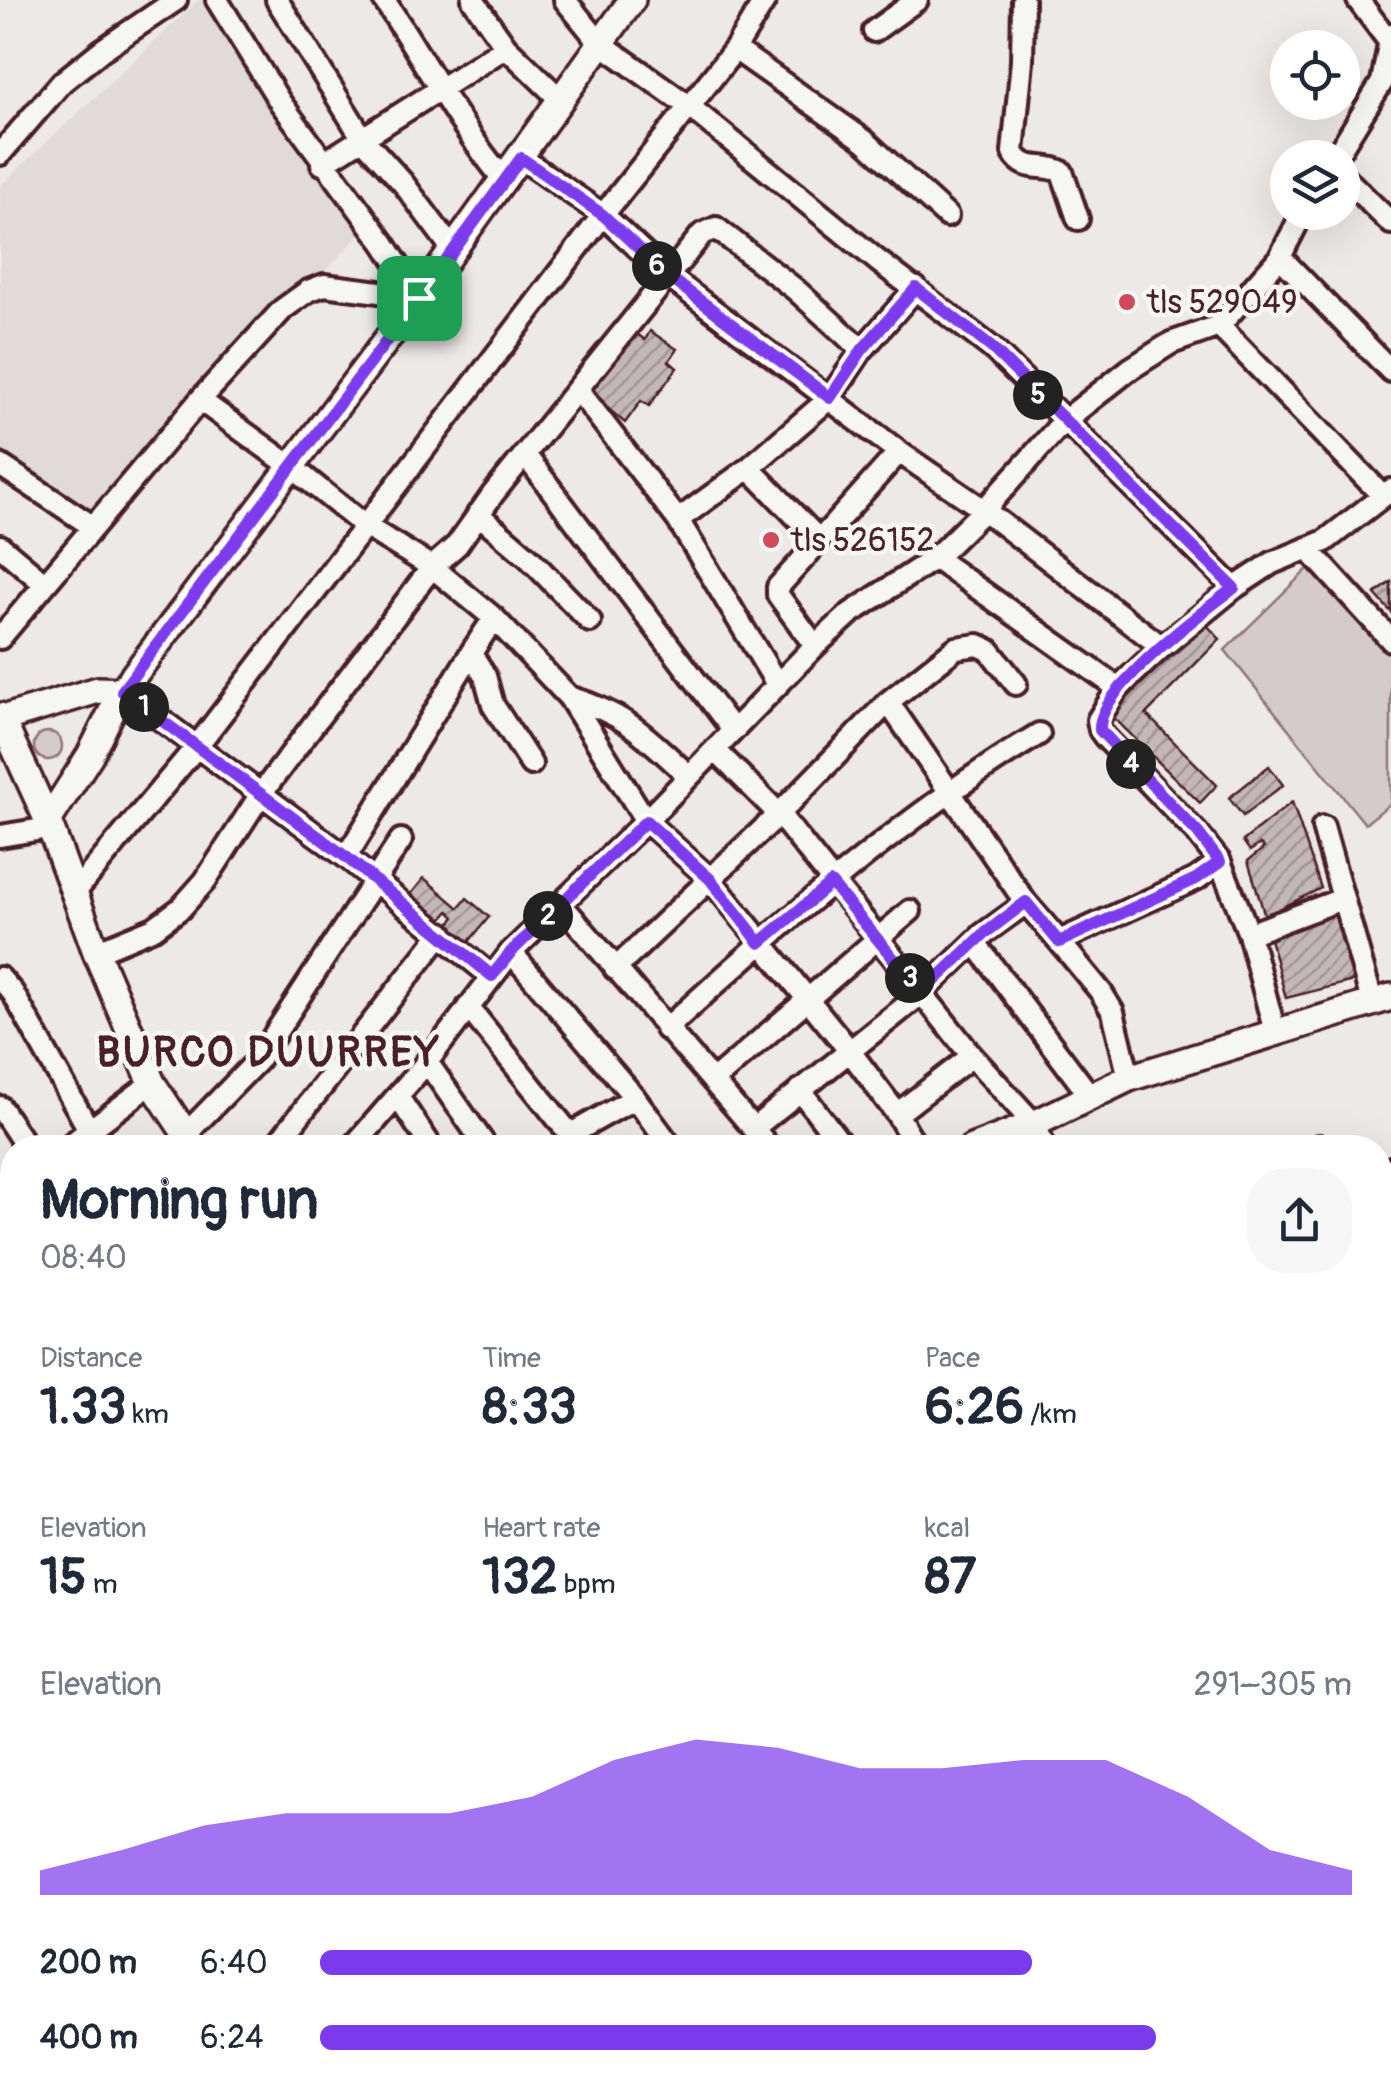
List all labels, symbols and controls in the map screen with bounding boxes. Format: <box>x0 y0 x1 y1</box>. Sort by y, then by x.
map controls <box>1270 30 1360 230</box>
button: locate <box>1270 30 1360 120</box>
button: layers <box>1270 140 1360 230</box>
pin: 6 <box>632 241 682 291</box>
text: 6 <box>649 248 665 283</box>
pin <box>377 256 462 341</box>
icon: arrive <box>392 271 447 326</box>
place label: tls 529049 <box>1146 283 1297 323</box>
marker: tls 529049 <box>1116 291 1138 313</box>
pin: 5 <box>1013 370 1063 420</box>
text: 5 <box>1030 377 1046 412</box>
place label: tls 526152 <box>790 521 934 561</box>
marker: tls 526152 <box>760 529 782 551</box>
pin: 1 <box>119 682 169 732</box>
text: 1 <box>139 689 149 724</box>
pin: 4 <box>1106 739 1156 789</box>
text: 4 <box>1123 746 1139 781</box>
pin: 2 <box>523 891 573 941</box>
text: 2 <box>540 898 556 933</box>
pin: 3 <box>885 953 935 1003</box>
text: 3 <box>902 960 918 995</box>
district label: BURCO DUURREY <box>96 1027 442 1079</box>
text: Morning run <box>40 1166 318 1235</box>
button: share <box>1247 1168 1352 1273</box>
text: 08:40 <box>40 1238 127 1278</box>
text: Distance <box>40 1341 142 1376</box>
text: Time <box>482 1341 541 1376</box>
text: Pace <box>925 1341 980 1376</box>
text: 1.33 <box>40 1376 126 1439</box>
text: 8:33 <box>482 1376 577 1439</box>
text: 6:26 <box>925 1376 1024 1439</box>
text: km <box>126 1397 169 1432</box>
text: /km <box>1024 1397 1077 1432</box>
text: Elevation <box>40 1511 147 1546</box>
text: Heart rate <box>482 1511 600 1546</box>
text: kcal <box>925 1511 970 1546</box>
text: 15 <box>40 1546 87 1609</box>
text: 132 <box>482 1546 558 1609</box>
text: 87 <box>925 1546 976 1609</box>
text: m <box>87 1567 118 1602</box>
text: bpm <box>558 1567 616 1602</box>
text: Elevation <box>40 1665 162 1705</box>
text: 291–305 m <box>1194 1665 1352 1705</box>
text: 200 m <box>40 1943 137 1983</box>
text: 6:40 <box>200 1943 268 1983</box>
text: 400 m <box>40 2018 138 2058</box>
text: 6:24 <box>200 2018 264 2058</box>

